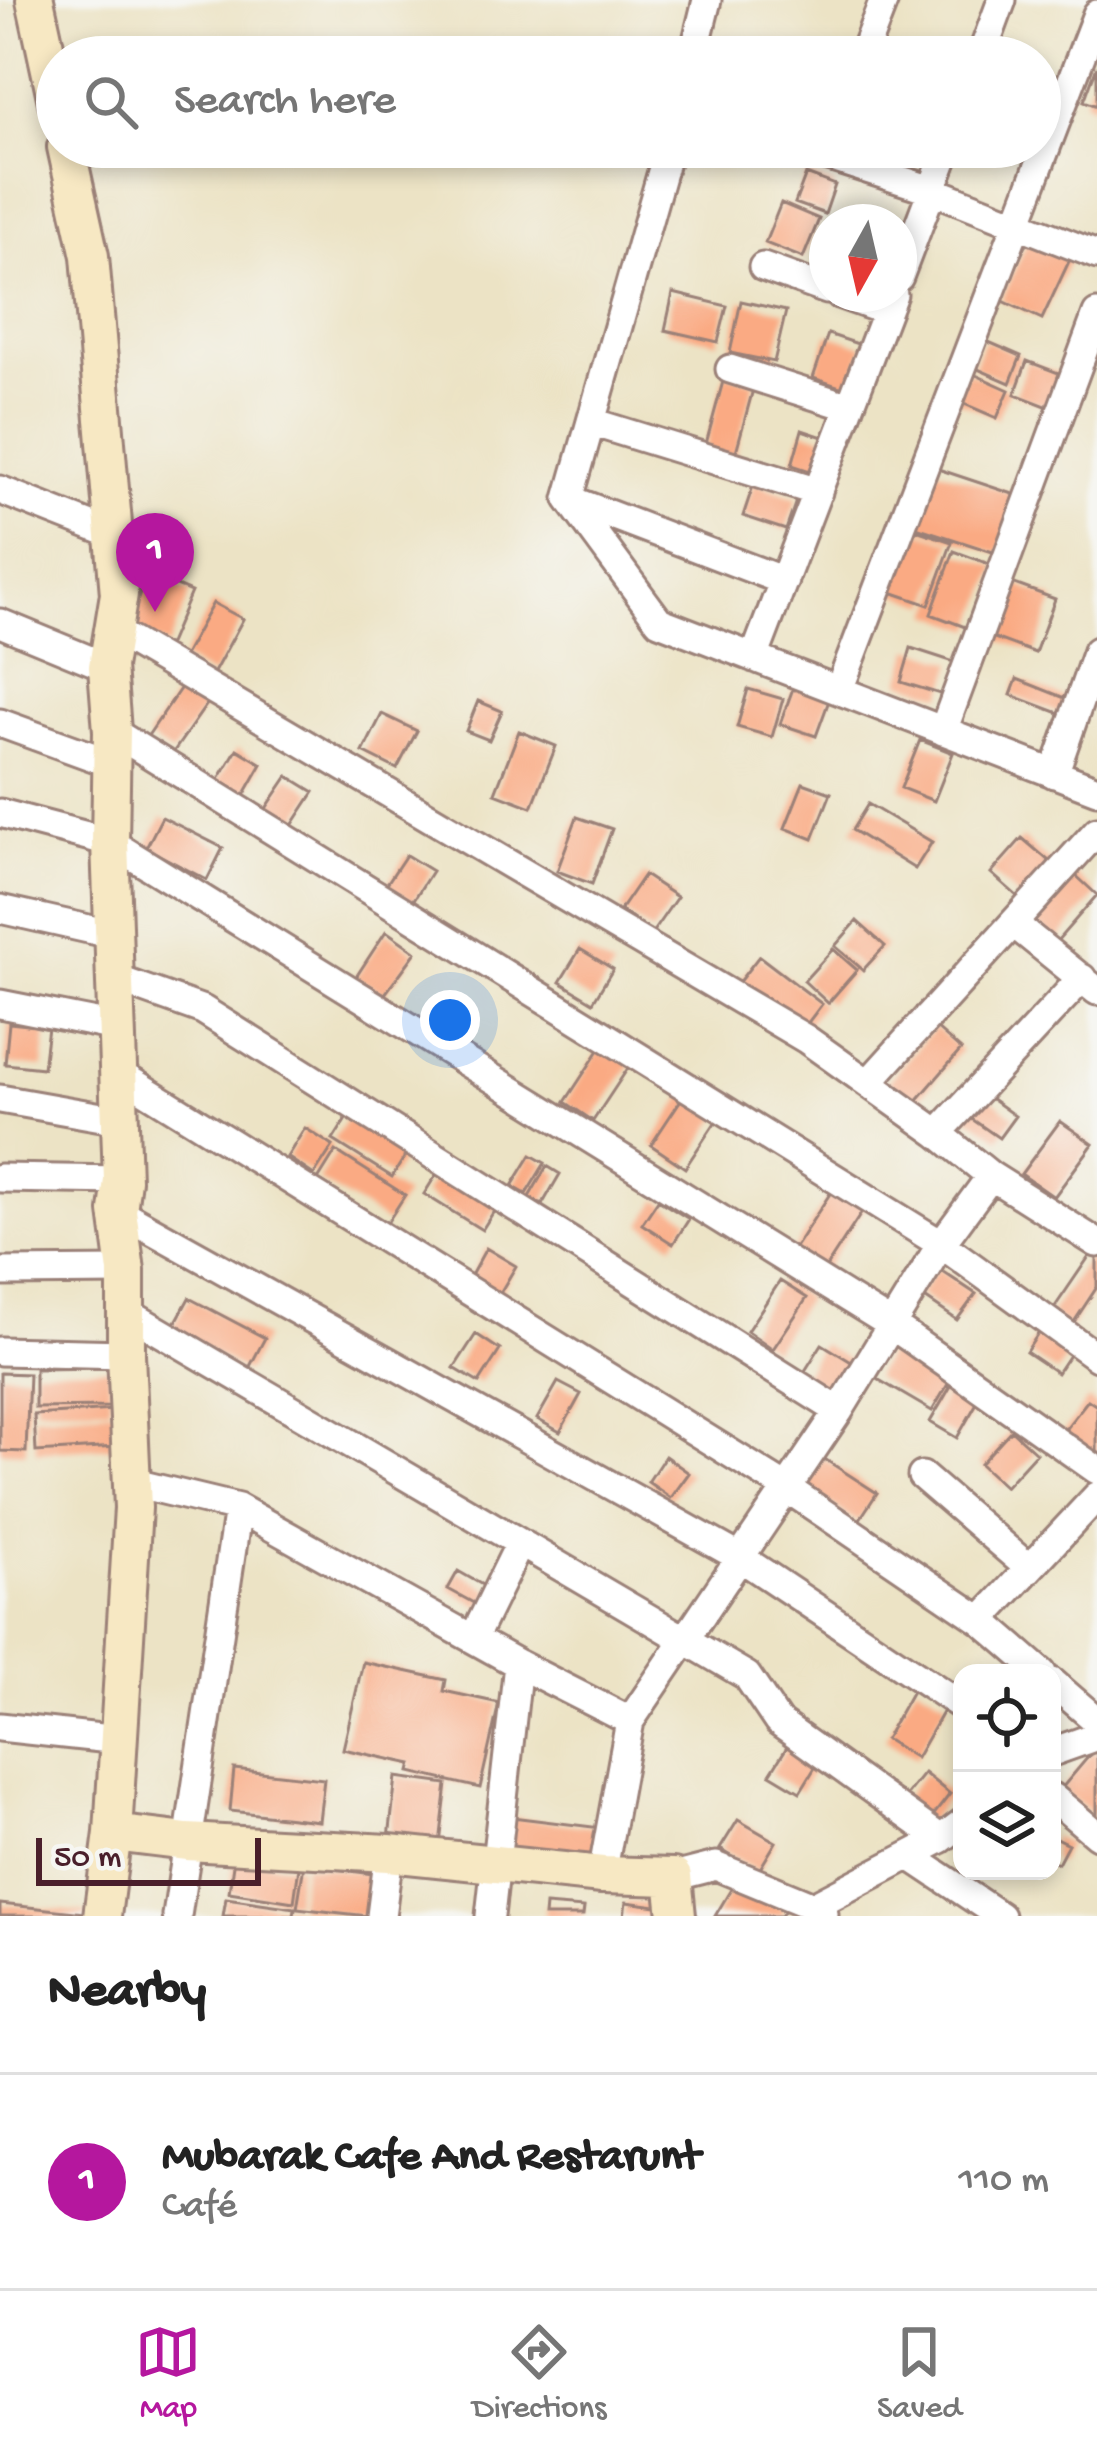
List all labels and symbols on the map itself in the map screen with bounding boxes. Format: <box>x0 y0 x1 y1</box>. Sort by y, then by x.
north arrow <box>809 204 917 312</box>
pin: 1 <box>116 513 194 612</box>
your location <box>420 990 480 1050</box>
scale bar <box>36 1832 261 1885</box>

